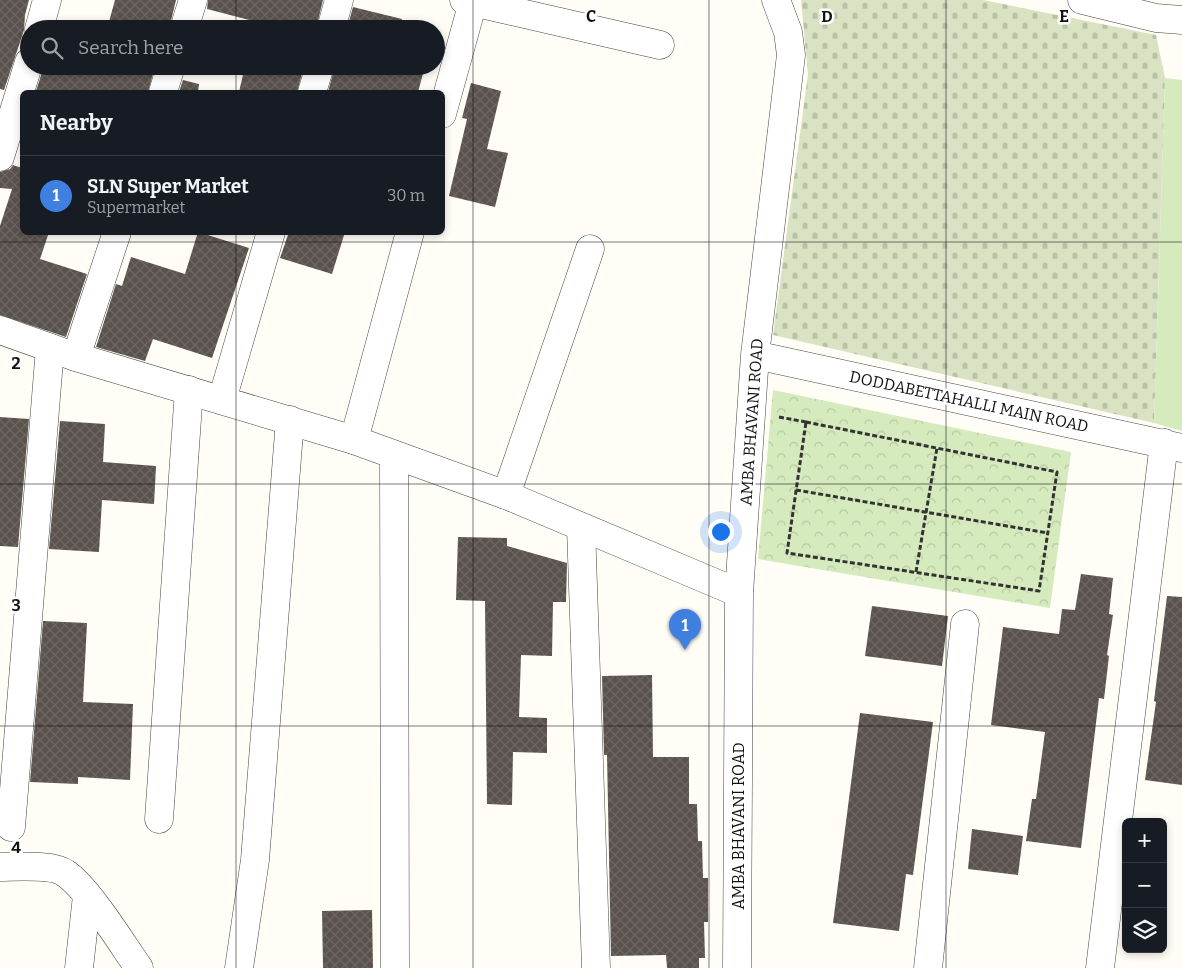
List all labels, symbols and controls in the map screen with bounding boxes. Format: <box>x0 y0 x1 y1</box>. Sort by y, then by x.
text: C <box>586 7 596 26</box>
text: D <box>821 7 833 26</box>
text: E <box>1059 7 1069 26</box>
search box <box>20 20 445 75</box>
icon: search <box>38 34 66 62</box>
text: Search here <box>78 36 183 59</box>
text: Nearby <box>40 110 113 136</box>
text: SLN Super Market <box>87 175 249 198</box>
text: 1 <box>53 186 59 205</box>
text: 30 m <box>387 186 425 205</box>
text: Supermarket <box>87 198 185 217</box>
street label: AMBA BHAVANI ROAD <box>736 338 767 506</box>
text: 2 <box>11 354 21 373</box>
street label: DODDABETTAHALLI MAIN ROAD <box>848 367 1090 436</box>
your location <box>708 519 734 545</box>
text: 3 <box>11 596 21 615</box>
pin: 1 <box>669 609 701 650</box>
street label: AMBA BHAVANI ROAD <box>729 742 748 910</box>
map controls <box>1122 818 1167 953</box>
button: + <box>1122 818 1167 863</box>
text: 4 <box>11 838 21 857</box>
button: − <box>1122 863 1167 908</box>
button: layers <box>1122 908 1167 953</box>

